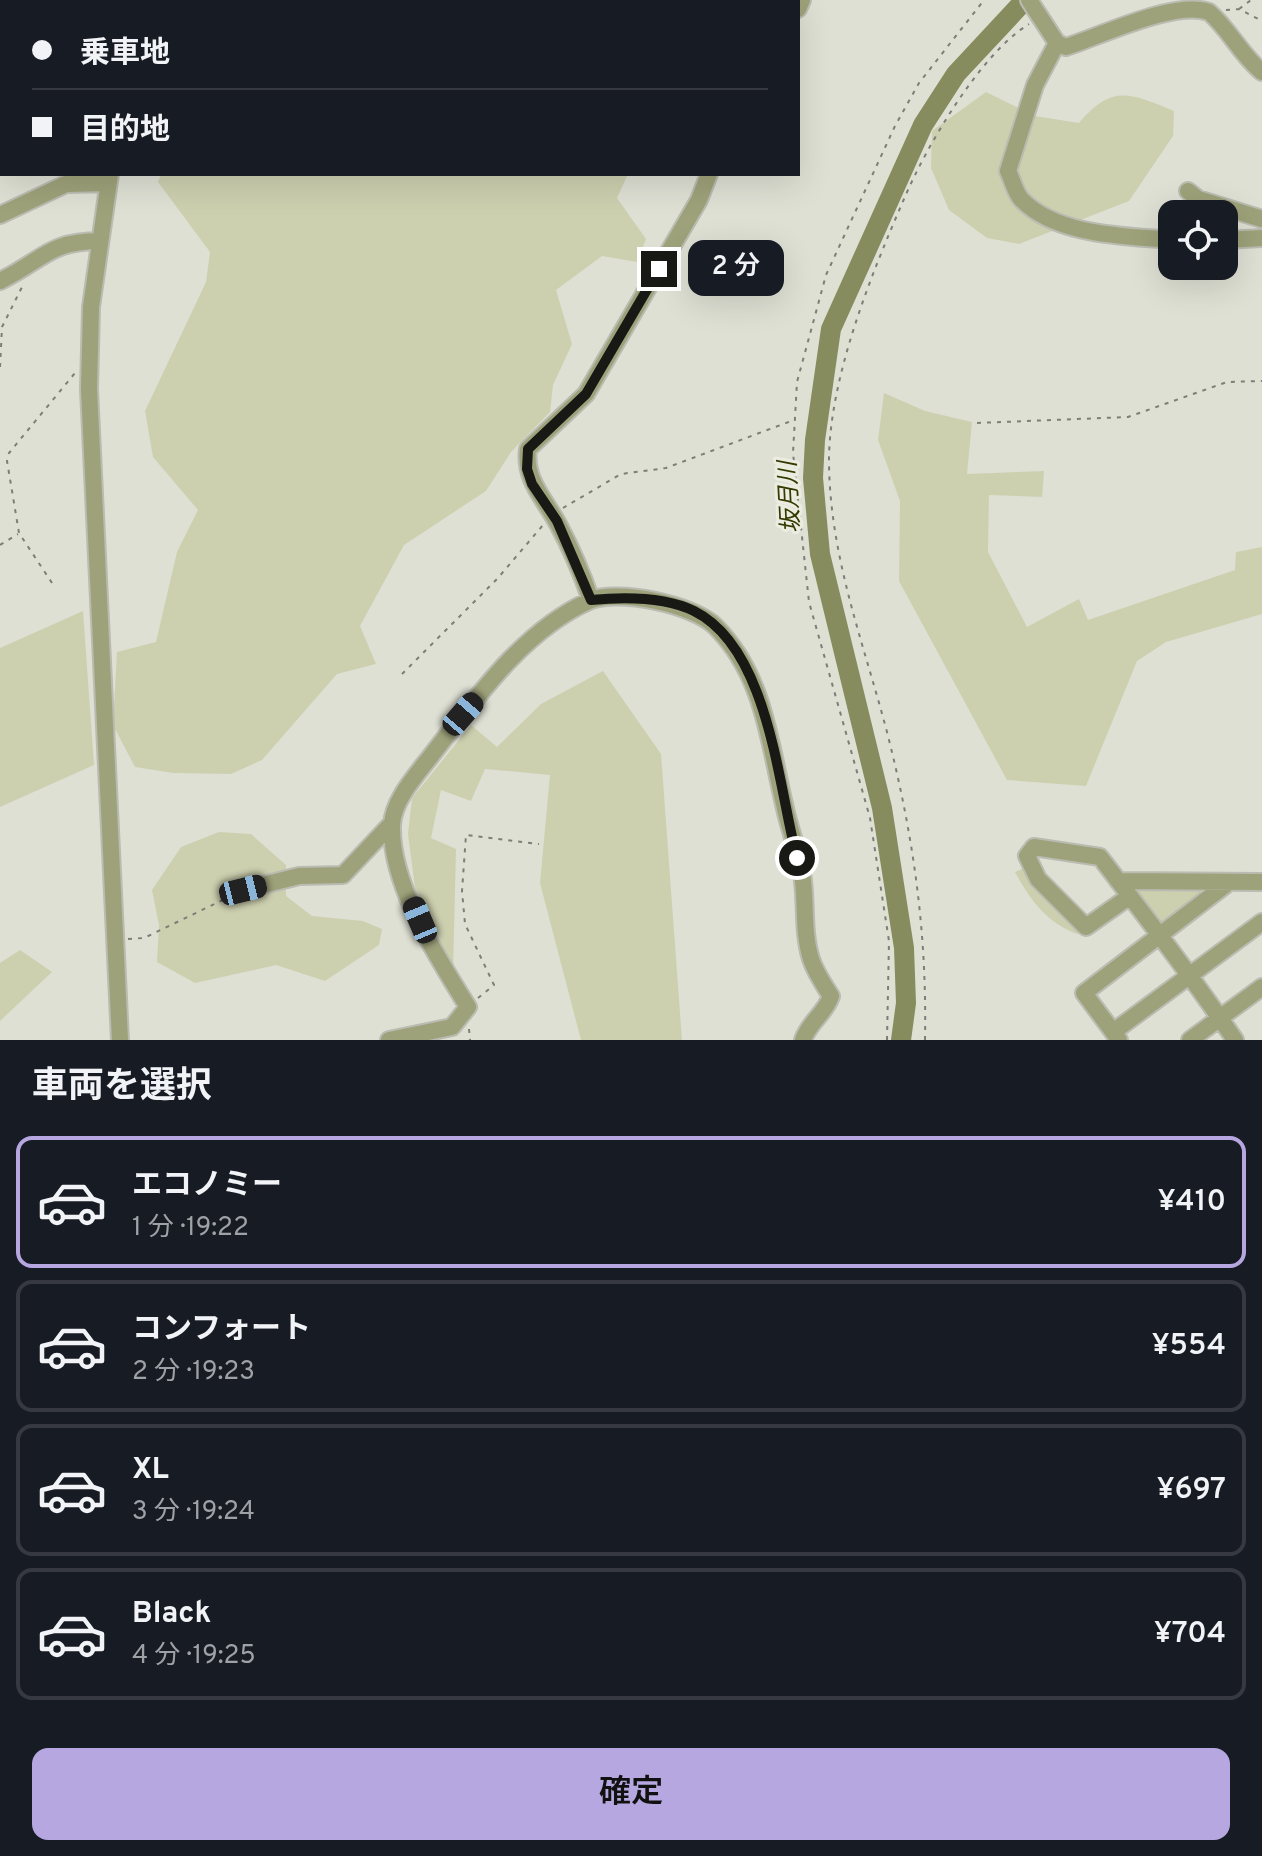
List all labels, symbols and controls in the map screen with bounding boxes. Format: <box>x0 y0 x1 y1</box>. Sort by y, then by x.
text: 乗車地 <box>80 36 170 73</box>
text: 目的地 <box>80 113 170 150</box>
map controls <box>1158 200 1238 280</box>
button: locate <box>1158 200 1238 280</box>
callout: 2 分 <box>687 241 783 297</box>
route end <box>641 251 677 287</box>
text: 2 分 <box>712 251 760 284</box>
water label: 坂月川 <box>774 457 808 534</box>
car <box>438 688 488 740</box>
route start <box>779 840 815 876</box>
car <box>217 873 269 907</box>
car <box>400 893 440 947</box>
text: 車両を選択 <box>32 1065 212 1111</box>
icon: car <box>36 1166 108 1238</box>
text: エコノミー <box>132 1168 282 1205</box>
text: ¥410 <box>1158 1184 1226 1221</box>
text: 1 分 · 19:22 <box>132 1212 249 1245</box>
icon: car <box>36 1310 108 1382</box>
text: コンフォート <box>132 1312 311 1349</box>
text: ¥554 <box>1152 1328 1226 1365</box>
text: 2 分 · 19:23 <box>132 1356 255 1389</box>
text: XL <box>132 1452 169 1489</box>
icon: car <box>36 1454 108 1526</box>
text: ¥697 <box>1157 1472 1226 1509</box>
text: 3 分 · 19:24 <box>132 1496 255 1529</box>
text: Black <box>132 1596 211 1633</box>
icon: car <box>36 1598 108 1670</box>
text: ¥704 <box>1154 1616 1226 1653</box>
text: 4 分 · 19:25 <box>132 1640 256 1673</box>
button: 確定 <box>32 1748 1230 1840</box>

